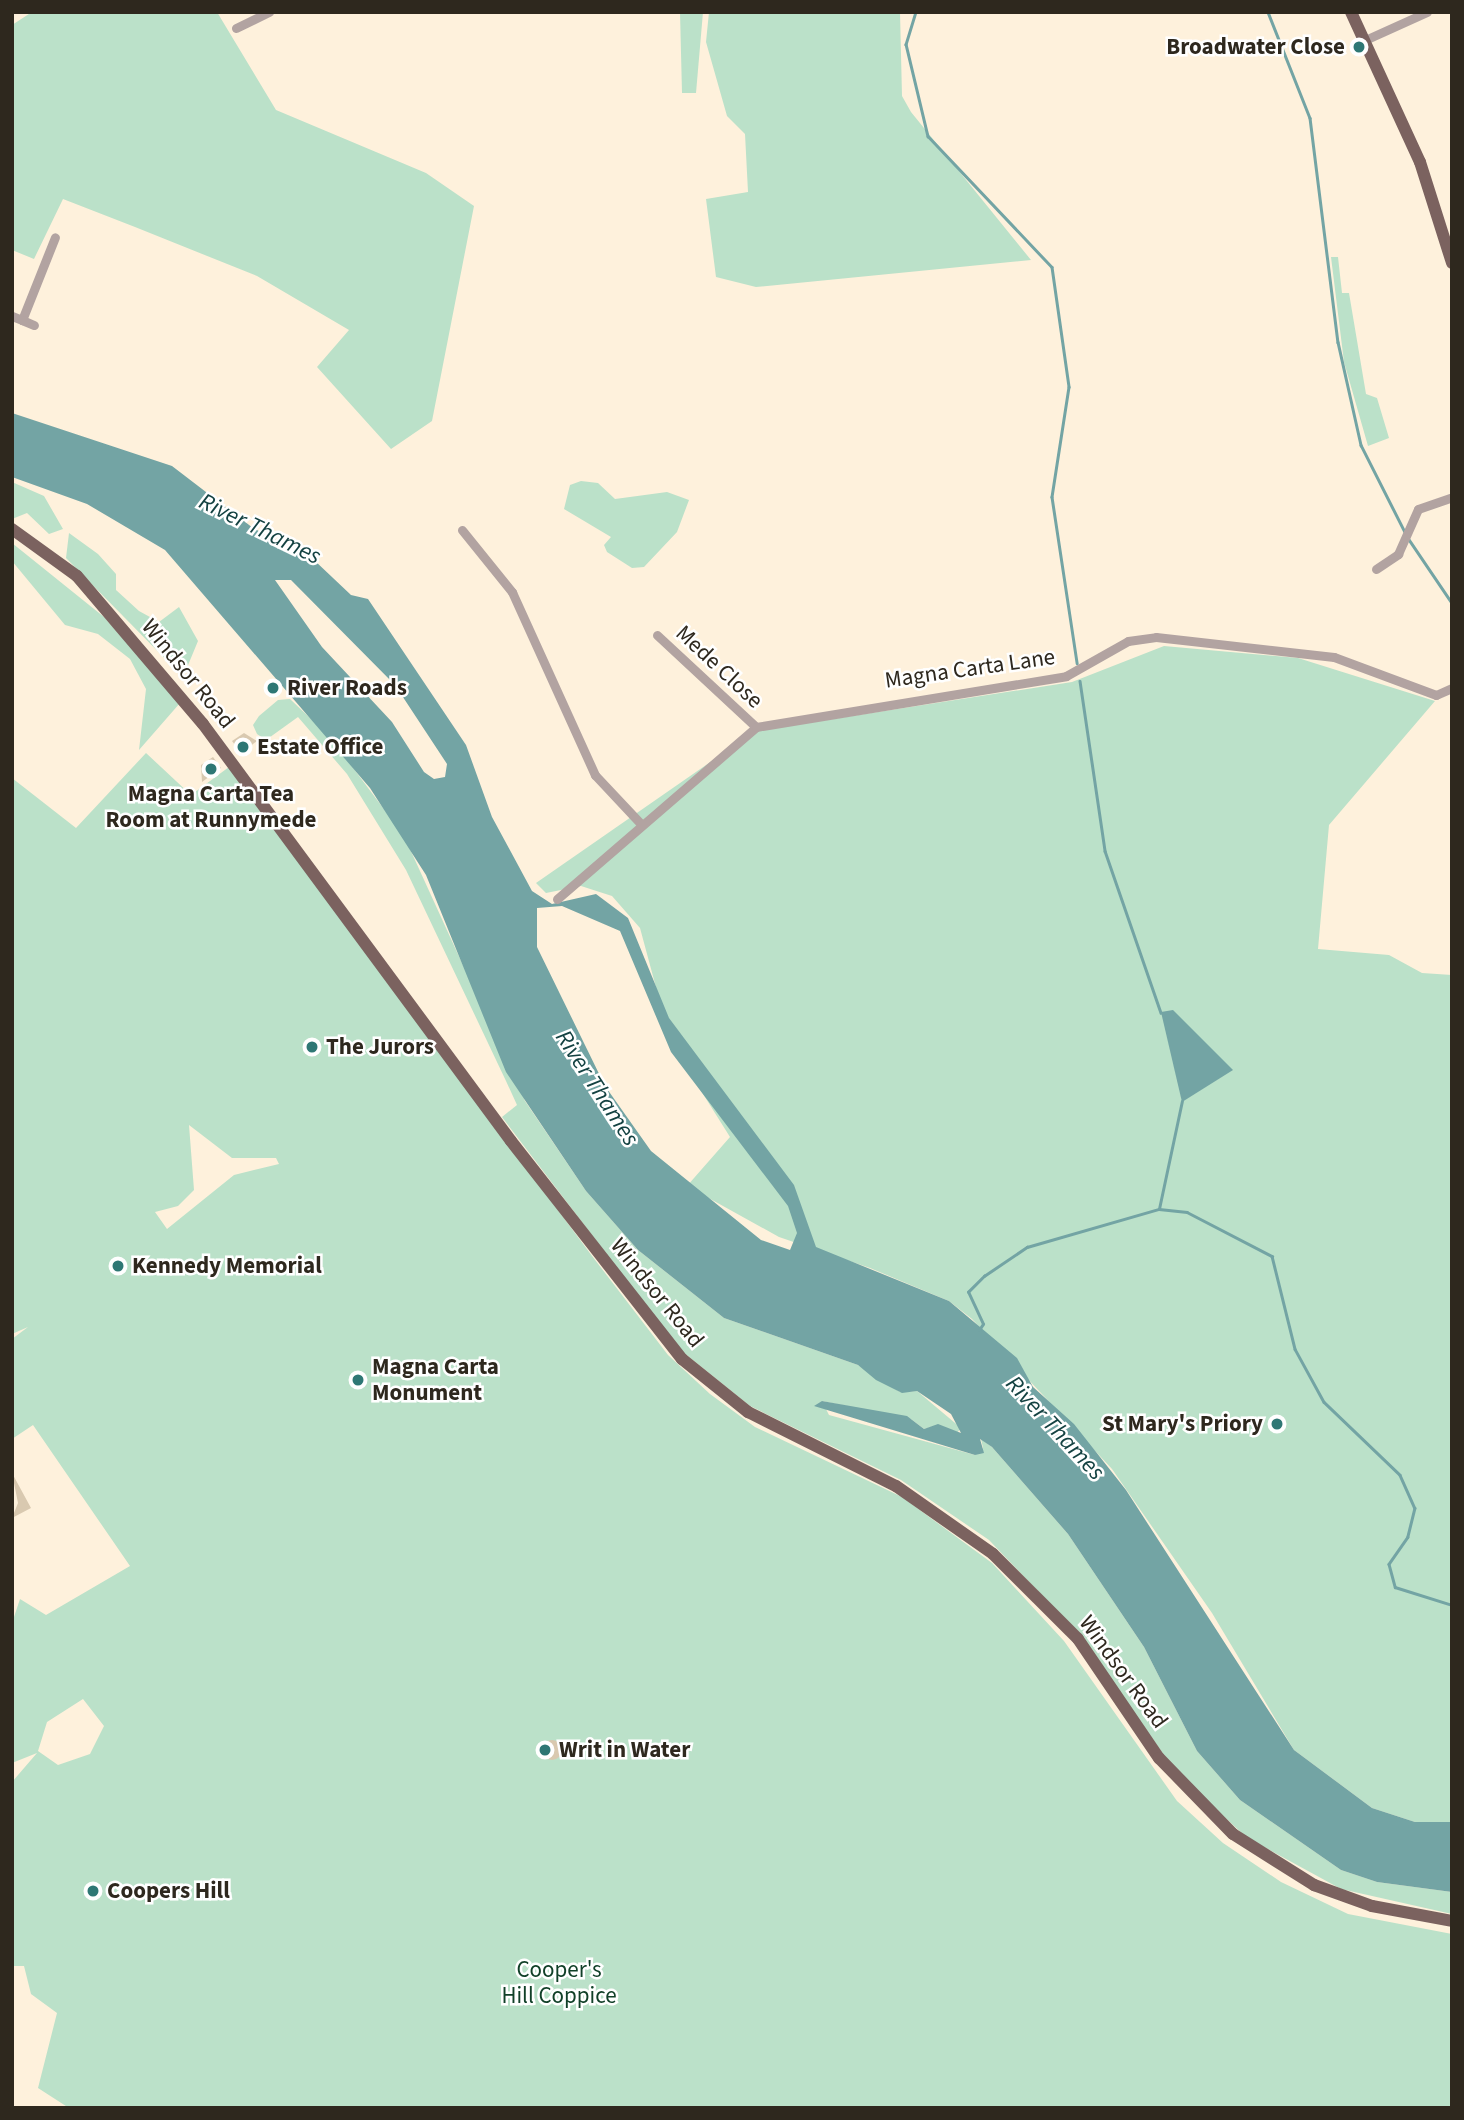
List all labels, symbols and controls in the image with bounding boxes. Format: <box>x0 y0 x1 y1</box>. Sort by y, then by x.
place label: Broadwater Close <box>1166 33 1345 61</box>
marker: Broadwater Close <box>1351 39 1367 55</box>
water label: River Thames <box>194 487 326 571</box>
street label: Windsor Road <box>135 614 241 734</box>
street label: Mede Close <box>670 620 768 714</box>
street label: Magna Carta Lane <box>883 643 1057 695</box>
place label: River Roads <box>287 674 407 702</box>
marker: River Roads <box>265 680 281 696</box>
place label: Estate Office <box>257 733 384 761</box>
marker: Estate Office <box>235 739 251 755</box>
marker: Magna Carta Tea Room at Runnymede <box>203 761 219 777</box>
place label: Magna Carta Tea Room at Runnymede <box>106 780 316 834</box>
water label: River Thames <box>549 1025 645 1151</box>
place label: The Jurors <box>326 1033 434 1061</box>
marker: The Jurors <box>304 1039 320 1055</box>
street label: Windsor Road <box>604 1233 710 1353</box>
place label: Kennedy Memorial <box>132 1252 322 1280</box>
marker: Kennedy Memorial <box>110 1258 126 1274</box>
place label: Magna Carta Monument <box>372 1353 499 1407</box>
water label: River Thames <box>999 1370 1111 1486</box>
marker: Magna Carta Monument <box>350 1372 366 1388</box>
place label: St Mary's Priory <box>1102 1410 1263 1438</box>
marker: St Mary's Priory <box>1269 1416 1285 1432</box>
street label: Windsor Road <box>1073 1610 1173 1734</box>
place label: Writ in Water <box>559 1736 690 1764</box>
marker: Writ in Water <box>537 1742 553 1758</box>
place label: Coopers Hill <box>107 1877 230 1905</box>
marker: Coopers Hill <box>85 1883 101 1899</box>
park label: Cooper's Hill Coppice <box>501 1956 617 2010</box>

